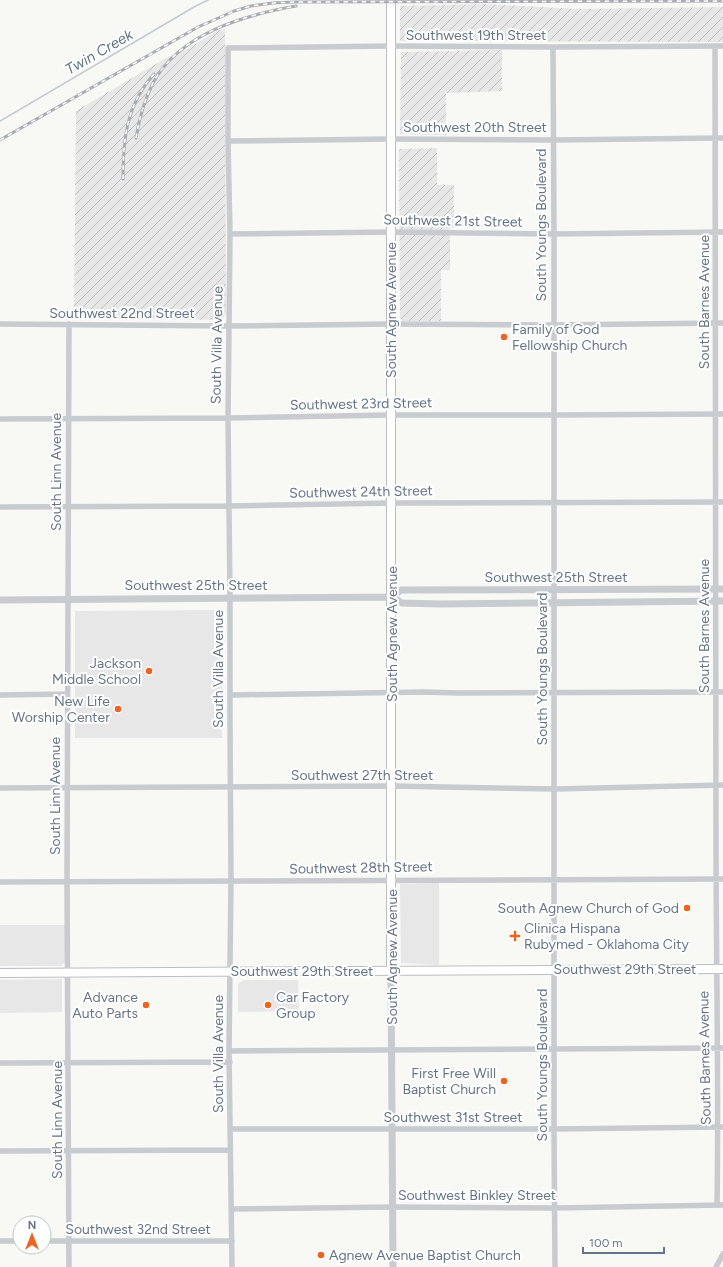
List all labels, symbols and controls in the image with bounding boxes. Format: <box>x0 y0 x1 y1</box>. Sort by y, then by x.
water label: Twin Creek <box>62 25 137 79</box>
street label: Southwest 19th Street <box>406 27 546 44</box>
street label: Southwest 20th Street <box>403 119 547 136</box>
street label: South Youngs Boulevard <box>533 149 550 301</box>
street label: Southwest 21st Street <box>383 211 523 231</box>
street label: South Barnes Avenue <box>696 234 713 369</box>
street label: South Agnew Avenue <box>383 242 400 378</box>
street label: South Villa Avenue <box>207 285 227 404</box>
street label: Southwest 22nd Street <box>49 305 195 322</box>
place label: Family of God Fellowship Church <box>512 321 628 354</box>
marker: Family of God Fellowship Church <box>499 332 509 342</box>
street label: Southwest 23rd Street <box>290 394 432 414</box>
street label: South Linn Avenue <box>48 413 65 531</box>
street label: Southwest 24th Street <box>289 482 433 502</box>
street label: South Barnes Avenue <box>696 558 713 693</box>
street label: South Agnew Avenue <box>384 566 401 702</box>
street label: Southwest 25th Street <box>485 569 627 586</box>
street label: Southwest 25th Street <box>125 577 267 594</box>
street label: South Youngs Boulevard <box>534 593 551 745</box>
street label: South Villa Avenue <box>210 610 227 728</box>
place label: Jackson Middle School <box>52 655 141 688</box>
marker: Jackson Middle School <box>144 666 154 676</box>
place label: New Life Worship Center <box>12 693 110 726</box>
marker: New Life Worship Center <box>113 704 123 714</box>
street label: South Linn Avenue <box>47 737 64 855</box>
street label: Southwest 27th Street <box>291 767 433 784</box>
street label: Southwest 28th Street <box>289 858 433 878</box>
street label: South Agnew Avenue <box>384 889 401 1025</box>
place label: South Agnew Church of God <box>498 900 679 917</box>
marker: South Agnew Church of God <box>682 903 692 913</box>
place label: Clinica Hispana Rubymed - Oklahoma City <box>524 920 689 953</box>
marker: Clinica Hispana Rubymed - Oklahoma City <box>509 930 521 942</box>
street label: Southwest 29th Street <box>554 961 696 978</box>
street label: Southwest 29th Street <box>231 963 373 980</box>
place label: Advance Auto Parts <box>72 989 138 1022</box>
place label: Car Factory Group <box>276 989 350 1022</box>
street label: South Youngs Boulevard <box>534 989 551 1141</box>
street label: South Barnes Avenue <box>695 990 715 1125</box>
street label: South Villa Avenue <box>210 995 227 1113</box>
marker: Advance Auto Parts <box>141 1000 151 1010</box>
marker: Car Factory Group <box>263 1000 273 1010</box>
street label: South Linn Avenue <box>49 1061 66 1179</box>
place label: First Free Will Baptist Church <box>402 1065 496 1098</box>
marker: First Free Will Baptist Church <box>499 1076 509 1086</box>
street label: Southwest 31st Street <box>383 1109 523 1126</box>
street label: Southwest Binkley Street <box>398 1187 556 1204</box>
north arrow <box>12 1215 52 1255</box>
text: N <box>28 1219 36 1232</box>
street label: Southwest 32nd Street <box>65 1221 211 1238</box>
scale bar <box>583 1229 664 1255</box>
text: 100 m <box>589 1236 623 1250</box>
place label: Agnew Avenue Baptist Church <box>329 1247 521 1264</box>
marker: Agnew Avenue Baptist Church <box>316 1250 326 1260</box>

